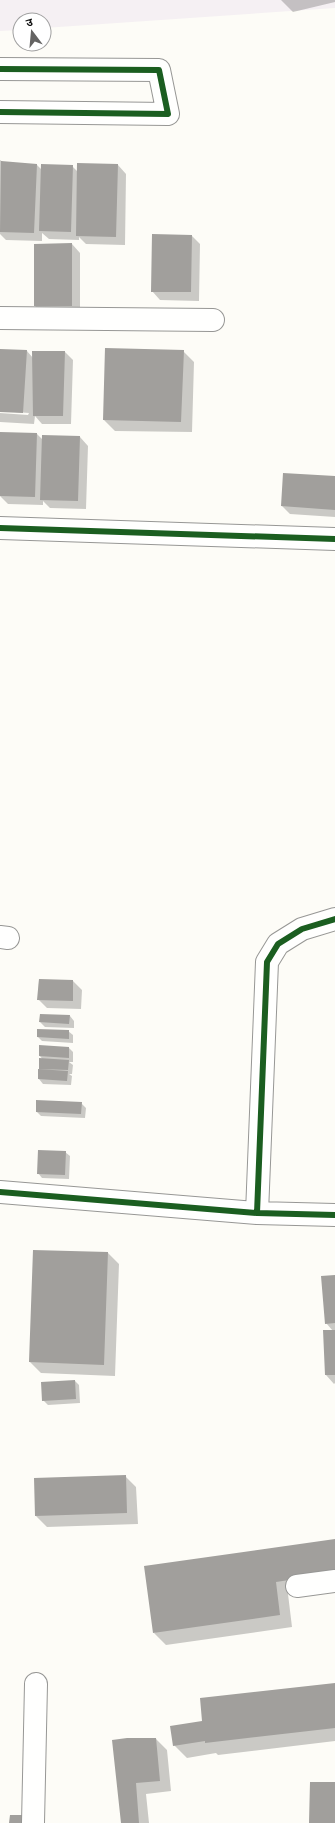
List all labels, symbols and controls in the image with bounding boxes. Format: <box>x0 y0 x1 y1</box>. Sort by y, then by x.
north arrow <box>12 12 52 52</box>
text: उ <box>24 13 35 30</box>

